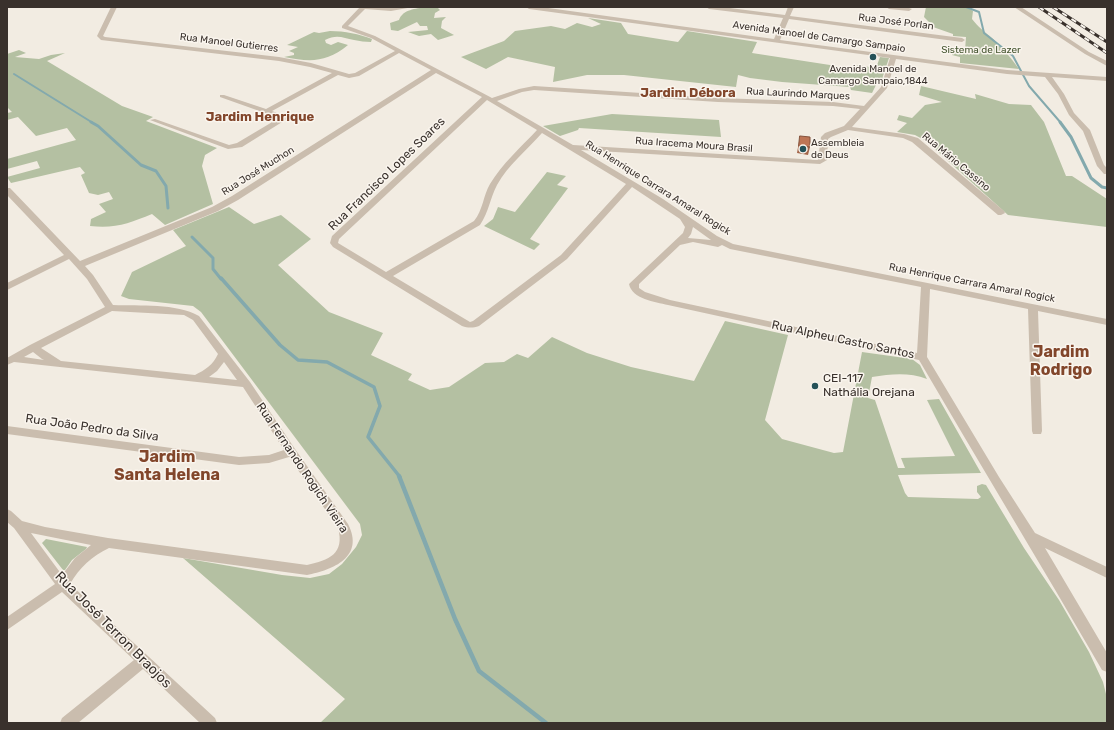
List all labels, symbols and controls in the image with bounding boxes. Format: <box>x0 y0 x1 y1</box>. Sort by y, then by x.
street label: Rua José Porlan <box>858 11 934 33</box>
street label: Avenida Manoel de Camargo Sampaio <box>732 19 906 55</box>
street label: Rua Manoel Gutierres <box>179 31 279 55</box>
park label: Sistema de Lazer <box>941 44 1021 56</box>
marker: Avenida Manoel de Camargo Sampaio,1844 <box>868 52 878 62</box>
place label: Avenida Manoel de Camargo Sampaio,1844 <box>818 63 928 86</box>
district label: Jardim Débora <box>640 85 736 101</box>
street label: Rua Laurindo Marques <box>746 85 850 103</box>
district label: Jardim Henrique <box>206 109 314 125</box>
street label: Rua Francisco Lopes Soares <box>326 114 448 234</box>
street label: Rua Mário Cassino <box>920 130 992 194</box>
street label: Rua Iracema Moura Brasil <box>635 135 753 155</box>
place label: Assembleia de Deus <box>811 137 864 160</box>
street label: Rua Henrique Carrara Amaral Rogick <box>583 138 733 238</box>
street label: Rua José Muchon <box>220 144 296 198</box>
marker: Assembleia de Deus <box>798 144 808 154</box>
street label: Rua Henrique Carrara Amaral Rogick <box>888 261 1056 305</box>
street label: Rua Alpheu Castro Santos <box>770 318 916 362</box>
district label: Jardim Rodrigo <box>1030 342 1092 380</box>
place label: CEI-117 Nathália Orejana <box>823 372 915 400</box>
marker: CEI-117 Nathália Orejana <box>810 381 820 391</box>
street label: Rua Fernando Rogich Vieira <box>253 400 351 536</box>
street label: Rua João Pedro da Silva <box>24 412 160 444</box>
district label: Jardim Santa Helena <box>114 447 220 485</box>
street label: Rua José Terron Braojos <box>51 568 175 692</box>

